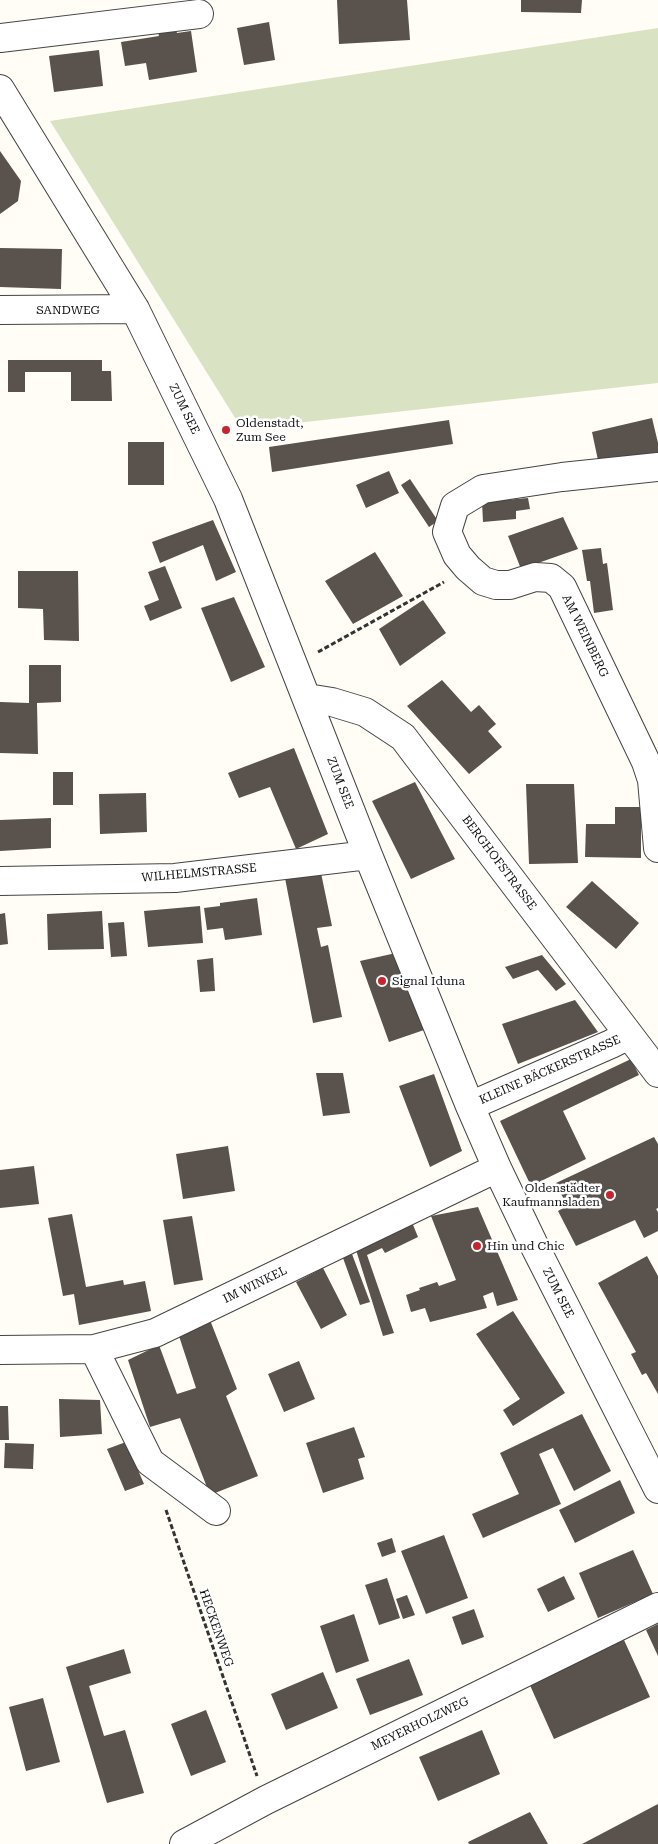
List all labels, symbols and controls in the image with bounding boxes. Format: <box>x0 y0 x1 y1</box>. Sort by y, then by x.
street label: SANDWEG <box>36 303 100 317</box>
street label: ZUM SEE <box>166 381 202 437</box>
place label: Oldenstadt, Zum See <box>236 416 303 444</box>
marker: Oldenstadt, Zum See <box>220 424 232 436</box>
street label: AM WEINBERG <box>559 592 611 680</box>
street label: ZUM SEE <box>324 755 356 811</box>
street label: BERGHOFSTRASSE <box>459 813 539 913</box>
street label: WILHELMSTRASSE <box>141 861 257 885</box>
place label: Signal Iduna <box>392 974 465 988</box>
marker: Signal Iduna <box>376 975 388 987</box>
street label: KLEINE BÄCKERSTRASSE <box>477 1032 623 1108</box>
place label: Oldenstädter Kaufmannsladen <box>502 1181 600 1209</box>
marker: Oldenstädter Kaufmannsladen <box>604 1189 616 1201</box>
place label: Hin und Chic <box>487 1239 564 1253</box>
marker: Hin und Chic <box>471 1240 483 1252</box>
street label: IM WINKEL <box>221 1263 289 1307</box>
street label: ZUM SEE <box>539 1265 577 1321</box>
street label: HECKENWEG <box>196 1587 236 1669</box>
street label: MEYERHOLZWEG <box>369 1694 471 1754</box>

